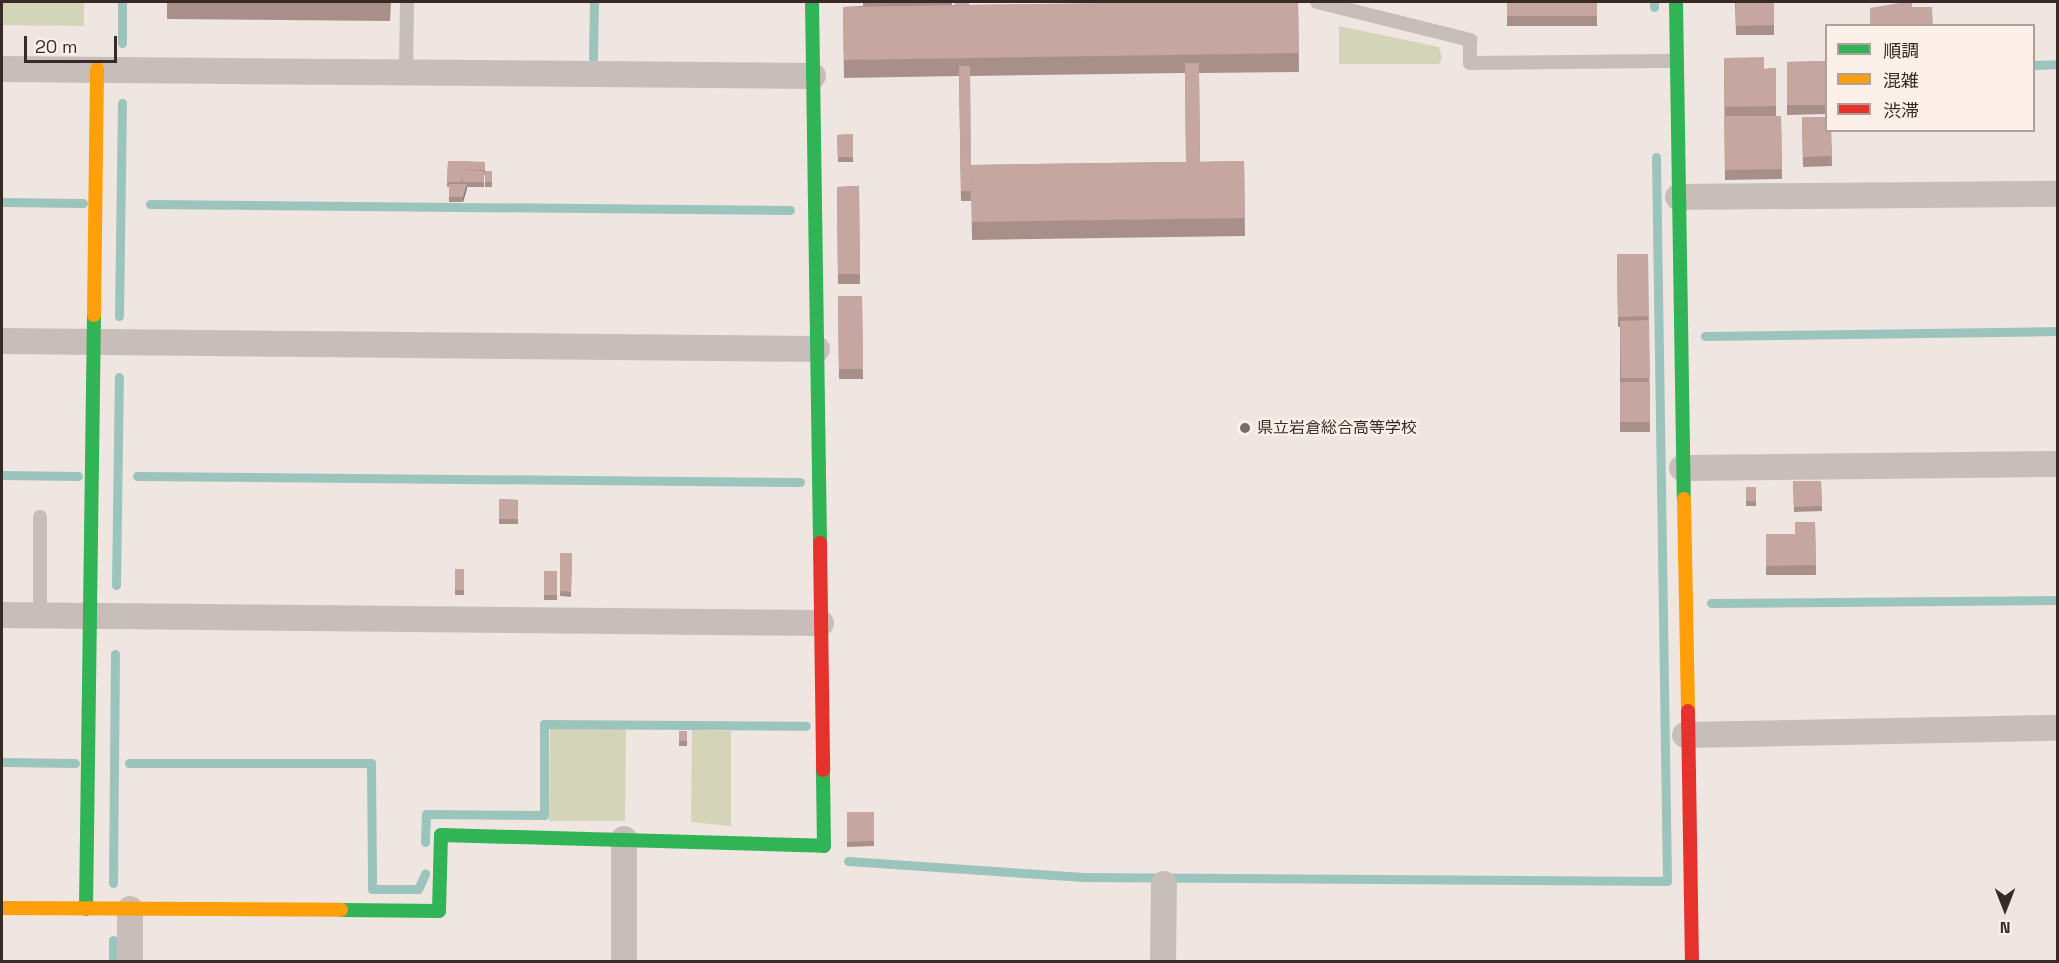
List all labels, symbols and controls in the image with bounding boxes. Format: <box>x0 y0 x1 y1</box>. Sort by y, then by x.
scale bar <box>27 24 120 62</box>
legend <box>1825 24 2035 132</box>
text: 20 m <box>35 35 78 58</box>
text: 順調 <box>1883 39 1919 62</box>
text: 混雑 <box>1883 69 1919 92</box>
text: 渋滞 <box>1883 99 1919 122</box>
place label: 県立岩倉総合高等学校 <box>1257 418 1417 438</box>
marker: 県立岩倉総合高等学校 <box>1238 421 1252 435</box>
north arrow <box>1975 879 2035 939</box>
text: N <box>2000 917 2010 938</box>

